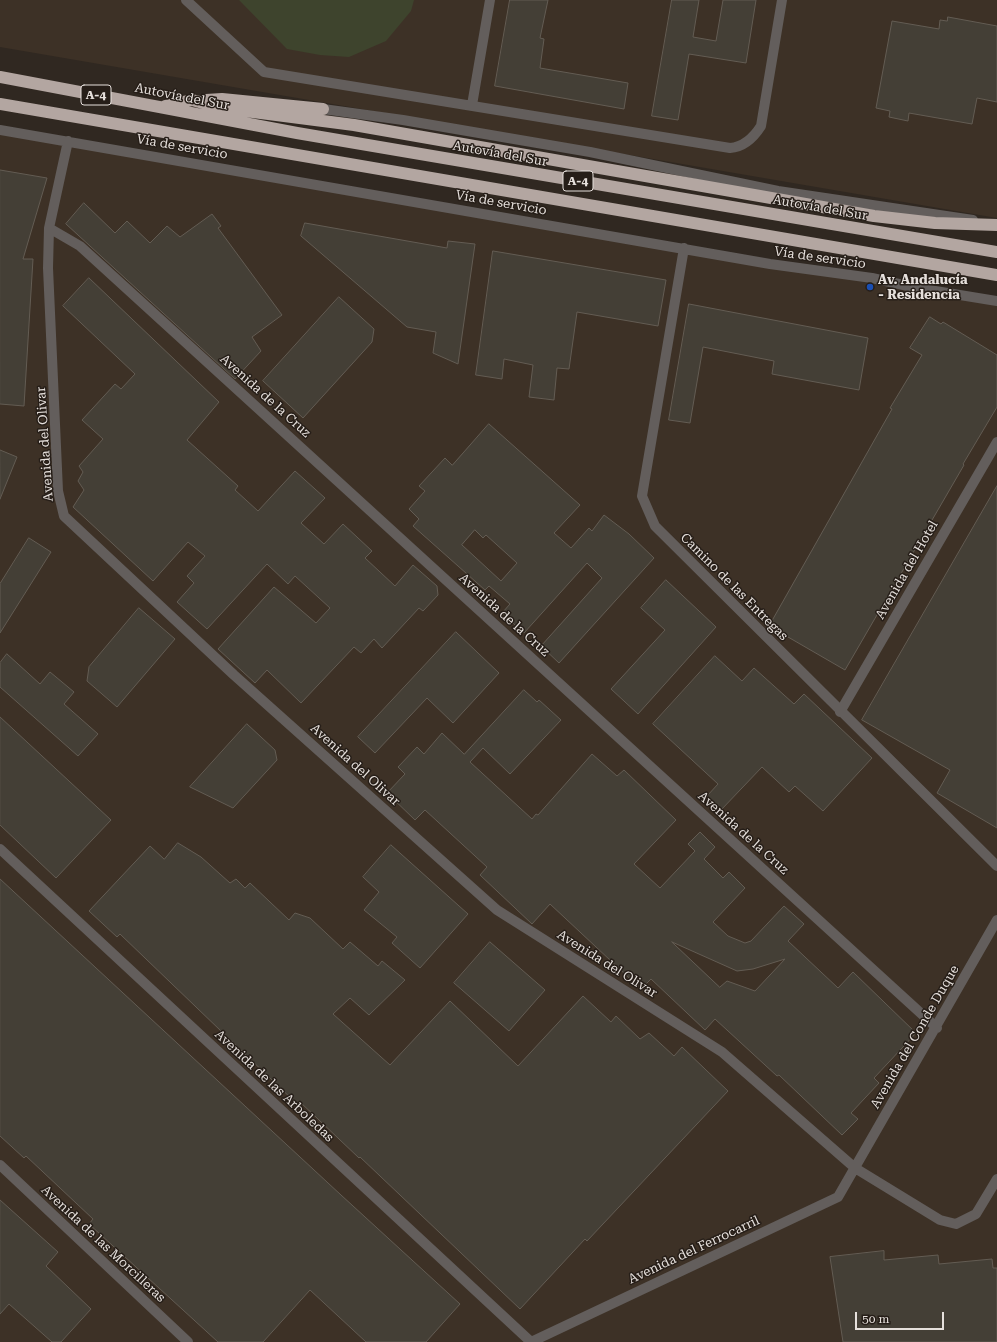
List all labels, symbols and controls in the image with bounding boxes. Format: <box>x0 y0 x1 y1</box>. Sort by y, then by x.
street label: Autovía del Sur <box>134 80 230 114</box>
road number: A-4 <box>81 85 111 105</box>
street label: Vía de servicio <box>135 131 229 163</box>
street label: Autovía del Sur <box>452 138 548 170</box>
road number: A-4 <box>563 171 593 191</box>
street label: Vía de servicio <box>454 187 548 219</box>
street label: Autovía del Sur <box>772 192 868 224</box>
street label: Vía de servicio <box>773 244 867 272</box>
place label: Av. Andalucía - Residencia <box>878 272 968 303</box>
marker: Av. Andalucía - Residencia <box>865 282 875 292</box>
street label: Avenida de la Cruz <box>217 351 313 441</box>
street label: Avenida del Olivar <box>33 386 57 502</box>
street label: Avenida del Hotel <box>872 518 942 622</box>
street label: Camino de las Entregas <box>677 530 791 644</box>
street label: Avenida de la Cruz <box>456 570 552 660</box>
street label: Avenida del Olivar <box>307 721 403 809</box>
street label: Avenida de la Cruz <box>695 788 791 878</box>
street label: Avenida del Olivar <box>554 927 660 1001</box>
street label: Avenida del Conde Duque <box>867 962 963 1112</box>
street label: Avenida de las Arboledas <box>211 1027 337 1145</box>
street label: Avenida de las Morcilleras <box>38 1182 168 1306</box>
street label: Avenida del Ferrocarril <box>626 1213 762 1287</box>
scale bar <box>857 1304 946 1330</box>
text: 50 m <box>862 1312 889 1326</box>

